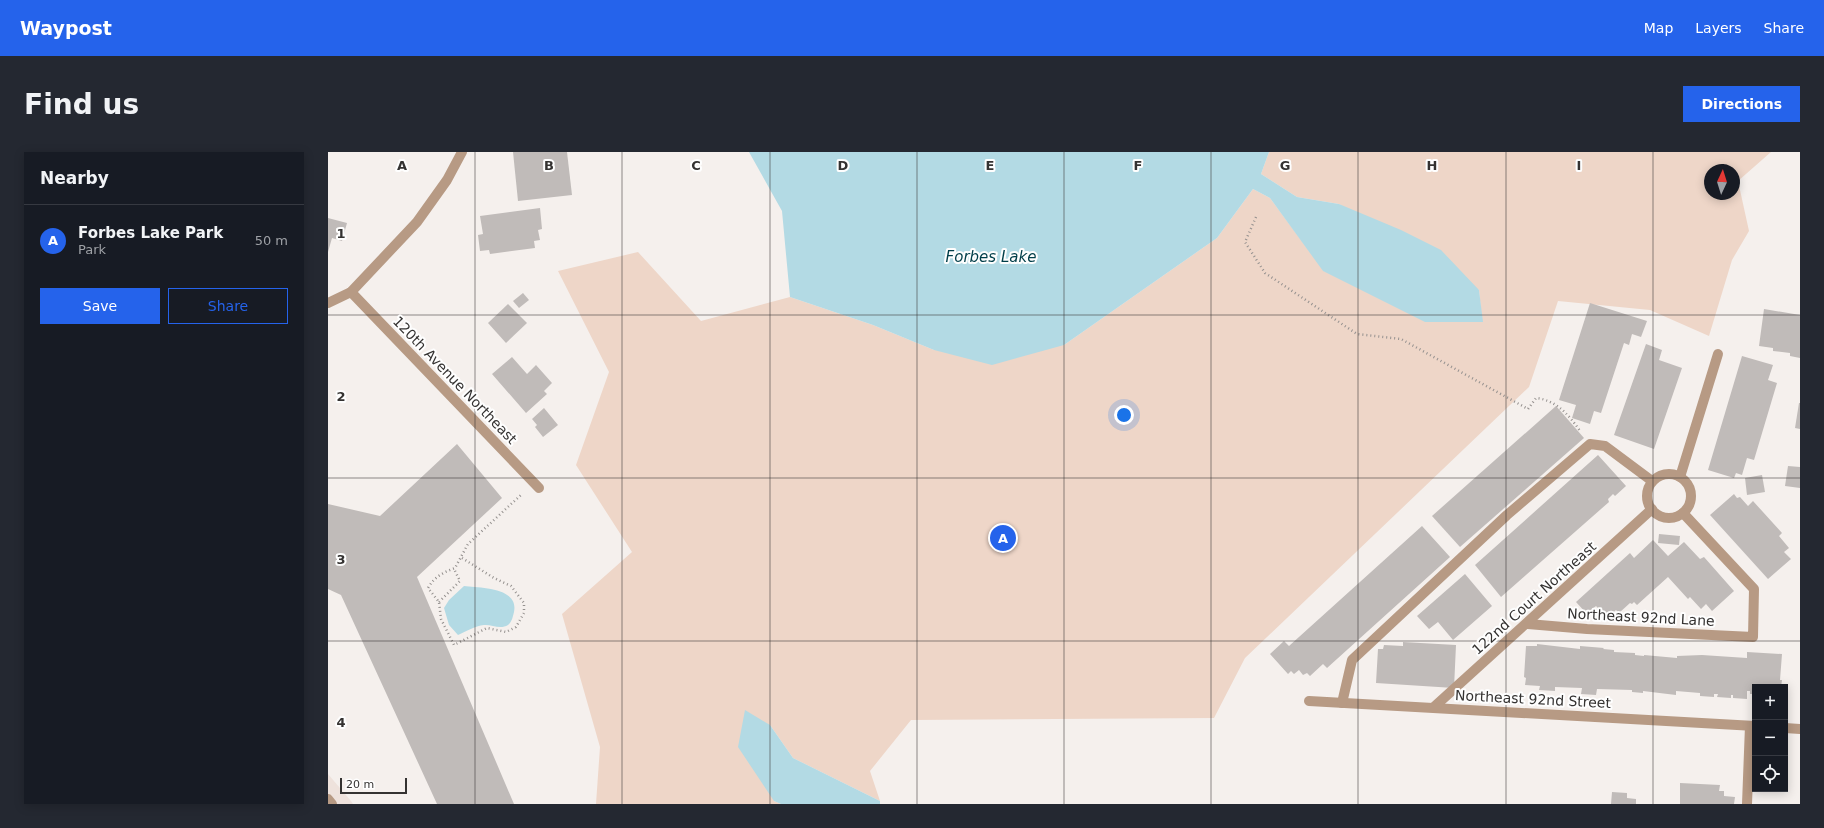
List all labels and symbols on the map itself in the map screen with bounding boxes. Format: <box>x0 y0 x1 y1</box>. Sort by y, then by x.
text: A <box>397 158 407 173</box>
text: B <box>544 158 554 173</box>
text: C <box>691 158 701 173</box>
text: D <box>838 158 849 173</box>
text: E <box>986 158 994 173</box>
text: F <box>1134 158 1142 173</box>
text: G <box>1280 158 1290 173</box>
text: H <box>1427 158 1437 173</box>
text: I <box>1577 158 1581 173</box>
north arrow <box>1704 164 1740 200</box>
text: 1 <box>336 226 346 241</box>
water label: Forbes Lake <box>946 248 1036 266</box>
street label: 120th Avenue Northeast <box>390 313 521 447</box>
text: 2 <box>336 389 346 404</box>
your location <box>1114 405 1134 425</box>
pin: A <box>990 523 1016 553</box>
street label: 122nd Court Northeast <box>1469 538 1600 658</box>
text: 3 <box>336 552 346 567</box>
street label: Northeast 92nd Lane <box>1567 605 1715 629</box>
street label: Northeast 92nd Street <box>1455 687 1612 711</box>
text: 4 <box>336 715 346 730</box>
scale bar <box>340 776 407 795</box>

